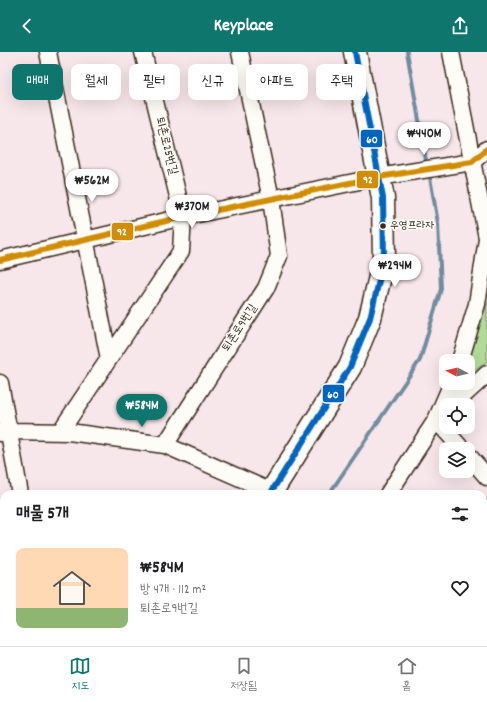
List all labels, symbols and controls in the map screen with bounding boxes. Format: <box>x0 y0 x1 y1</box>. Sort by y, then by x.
text: Keyplace <box>214 14 273 39</box>
icon: back <box>16 15 38 37</box>
icon: share <box>449 15 471 37</box>
chip: 매매 <box>12 64 63 100</box>
chip: 월세 <box>71 64 121 100</box>
chip: 필터 <box>129 64 180 100</box>
chip: 신규 <box>188 64 238 100</box>
chip: 아파트 <box>246 64 308 100</box>
chip: 주택 <box>316 64 366 100</box>
street label: 퇴촌로25번길 <box>151 115 181 177</box>
pin: ₩440M <box>396 122 452 156</box>
text: ₩440M <box>407 125 441 144</box>
line badge: 60 <box>360 129 383 148</box>
text: 60 <box>366 133 378 149</box>
pin: ₩562M <box>64 169 120 203</box>
line badge: 92 <box>356 170 379 189</box>
text: ₩562M <box>75 172 109 191</box>
text: 92 <box>363 173 373 189</box>
pin: ₩370M <box>164 195 220 229</box>
text: ₩370M <box>175 198 209 217</box>
place label: 우영프라자 <box>390 218 434 234</box>
marker: 우영프라자 <box>378 221 388 231</box>
line badge: 92 <box>111 222 134 241</box>
text: 92 <box>117 225 127 241</box>
pin: ₩294M <box>367 254 423 288</box>
text: ₩294M <box>378 257 412 276</box>
street label: 퇴촌로9번길 <box>218 301 262 355</box>
north arrow <box>439 354 475 390</box>
map controls <box>439 354 475 478</box>
line badge: 60 <box>322 384 345 403</box>
text: 60 <box>327 388 339 404</box>
pin: ₩584M <box>114 394 170 428</box>
text: ₩584M <box>125 397 159 416</box>
button: locate <box>439 398 475 434</box>
button: layers <box>439 442 475 478</box>
text: 매물 5개 <box>16 503 69 527</box>
icon: filters <box>449 503 471 525</box>
text: ₩584M <box>140 557 184 581</box>
icon: home <box>48 564 96 612</box>
icon: heart <box>449 577 471 599</box>
text: 방 4개 · 112 m² <box>140 581 206 600</box>
text: 퇴촌로9번길 <box>140 600 198 619</box>
tab: 지도 <box>69 655 91 695</box>
tab: 저장됨 <box>230 655 257 695</box>
tab: 홈 <box>396 655 418 695</box>

